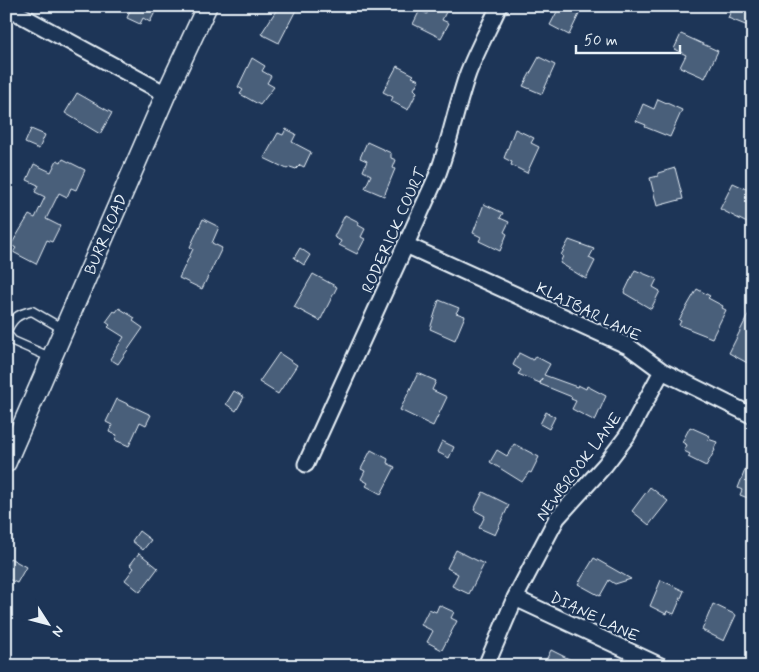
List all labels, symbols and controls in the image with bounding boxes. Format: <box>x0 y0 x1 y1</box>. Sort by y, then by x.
scale bar <box>576 22 680 54</box>
text: 50 m <box>584 31 618 51</box>
street label: RODERICK COURT <box>357 164 432 297</box>
street label: BURR ROAD <box>80 191 133 278</box>
street label: KLAIBAR LANE <box>532 278 644 347</box>
street label: NEWBROOK LANE <box>532 408 627 525</box>
street label: DIANE LANE <box>546 588 642 647</box>
north arrow <box>22 600 72 650</box>
text: N <box>48 622 68 640</box>

